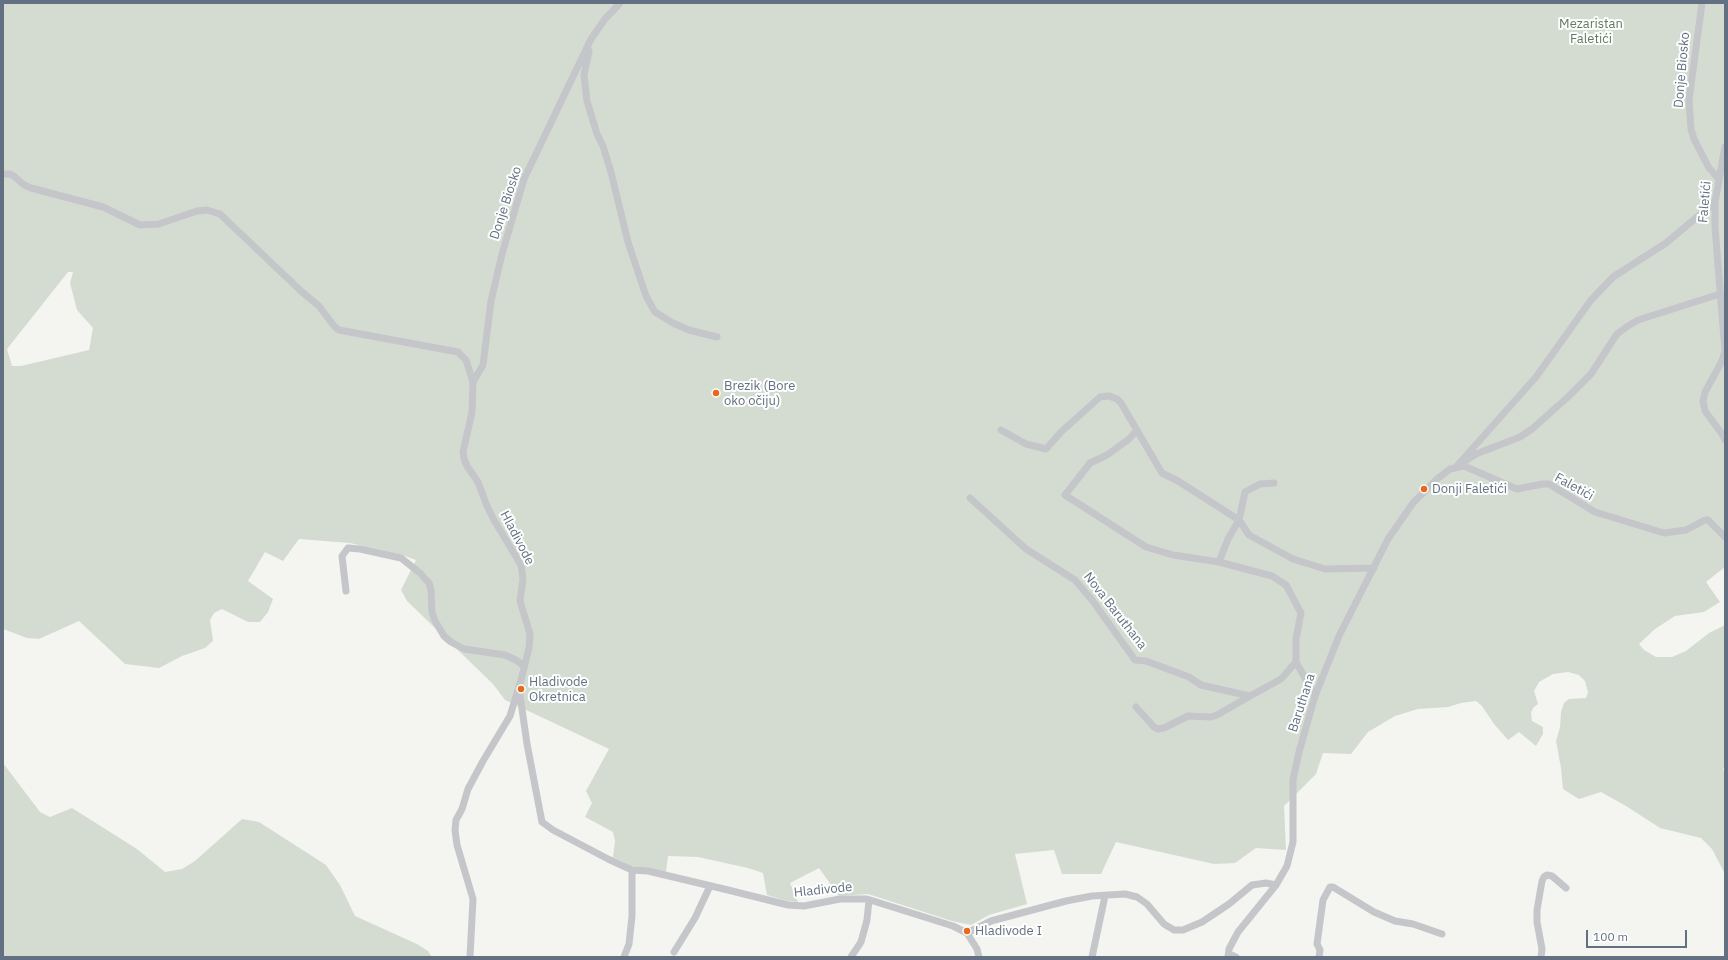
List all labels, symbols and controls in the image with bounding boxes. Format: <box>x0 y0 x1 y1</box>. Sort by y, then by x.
park label: Mezaristan Faletići <box>1559 16 1623 47</box>
street label: Donje Biosko <box>1671 31 1693 109</box>
street label: Donje Biosko <box>487 164 525 242</box>
street label: Faletići <box>1695 180 1715 224</box>
place label: Brezik (Bore oko očiju) <box>724 378 795 409</box>
marker: Brezik (Bore oko očiju) <box>711 388 721 398</box>
street label: Faletići <box>1552 470 1596 504</box>
place label: Donji Faletići <box>1432 481 1507 497</box>
marker: Donji Faletići <box>1419 484 1429 494</box>
street label: Hladivode <box>496 508 538 568</box>
street label: Nova Baruthana <box>1080 569 1150 653</box>
street label: Baruthana <box>1285 672 1319 734</box>
place label: Hladivode Okretnica <box>529 674 588 705</box>
marker: Hladivode Okretnica <box>516 684 526 694</box>
street label: Hladivode <box>793 879 853 901</box>
scale bar <box>1588 922 1689 948</box>
place label: Hladivode I <box>975 923 1042 939</box>
marker: Hladivode I <box>962 926 972 936</box>
text: 100 m <box>1593 929 1628 944</box>

